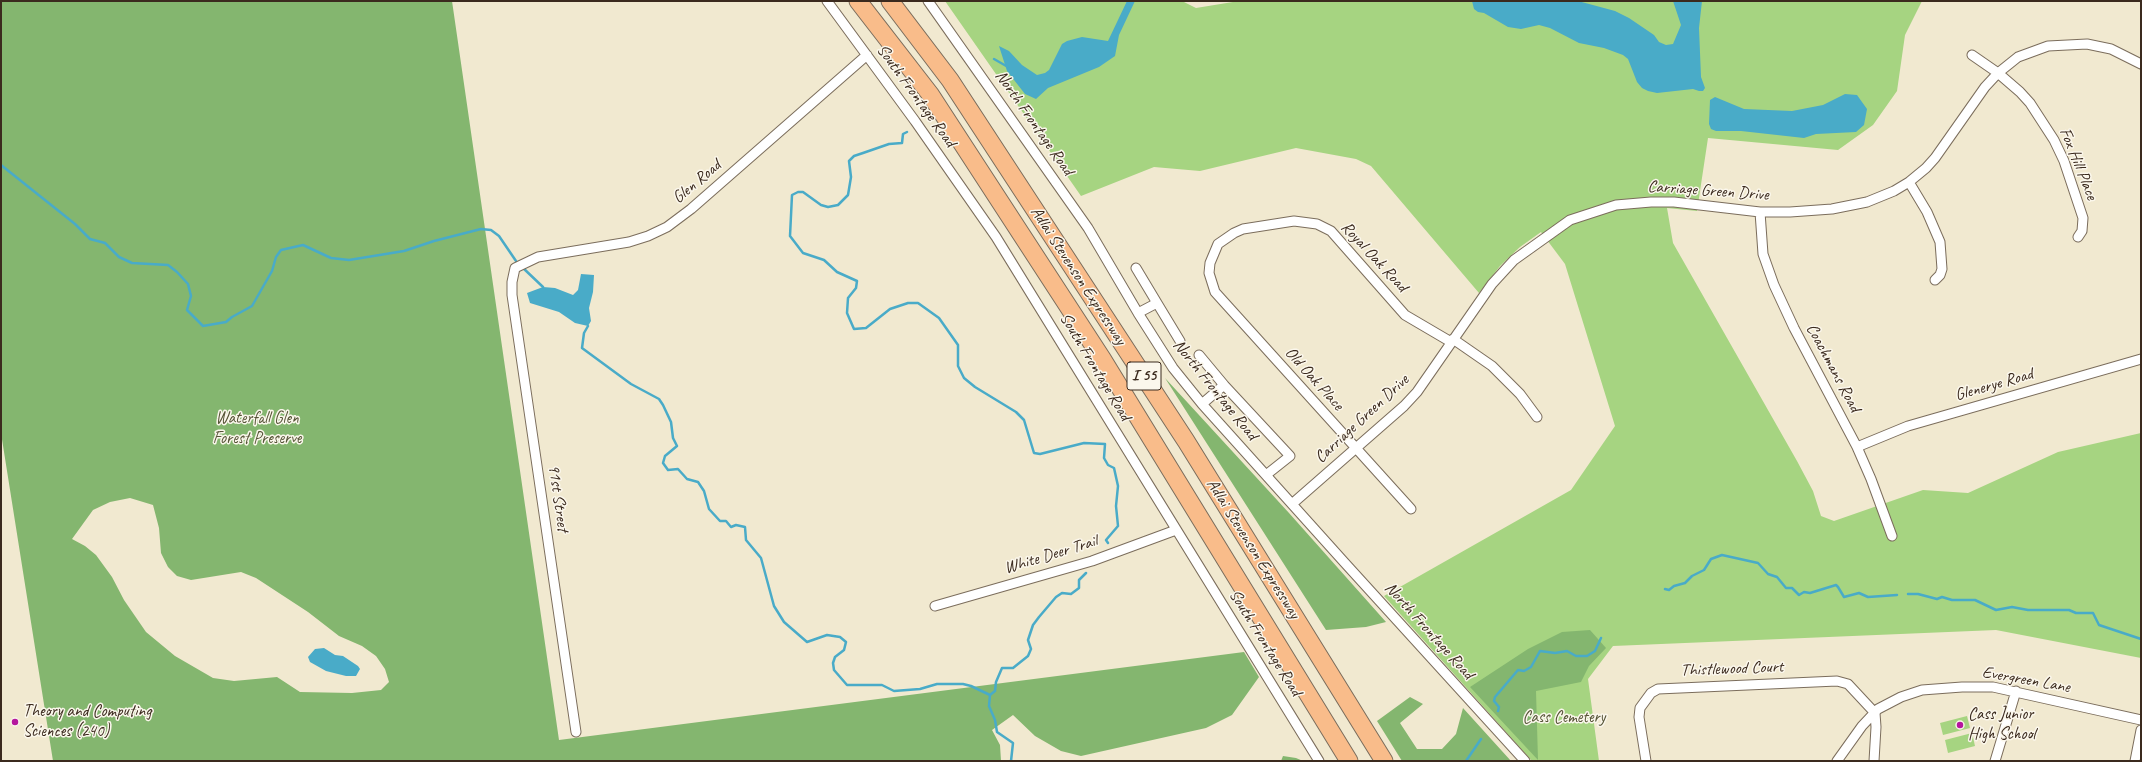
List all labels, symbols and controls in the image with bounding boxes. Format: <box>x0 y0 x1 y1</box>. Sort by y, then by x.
street label: South Frontage Road <box>872 41 960 151</box>
street label: North Frontage Road <box>990 67 1078 179</box>
street label: Fox Hill Place <box>2054 125 2102 203</box>
street label: Glen Road <box>669 156 725 208</box>
street label: Carriage Green Drive <box>1647 177 1769 205</box>
street label: Adlai Stevenson Expressway <box>1026 203 1130 349</box>
street label: Royal Oak Road <box>1336 217 1412 297</box>
street label: South Frontage Road <box>1055 310 1135 424</box>
street label: Coachmans Road <box>1801 320 1865 416</box>
street label: North Frontage Road <box>1168 336 1262 444</box>
street label: Old Oak Place <box>1280 343 1348 415</box>
road number: I 55 <box>1127 362 1161 390</box>
street label: Glenerye Road <box>1953 364 2035 406</box>
street label: Carriage Green Drive <box>1311 370 1413 468</box>
park label: Waterfall Glen Forest Preserve <box>213 409 301 449</box>
street label: 91st Street <box>543 463 573 533</box>
street label: Adlai Stevenson Expressway <box>1202 475 1304 623</box>
street label: White Deer Trail <box>1002 531 1100 579</box>
street label: North Frontage Road <box>1380 578 1478 684</box>
street label: South Frontage Road <box>1224 586 1306 700</box>
street label: Thistlewood Court <box>1680 657 1784 681</box>
street label: Evergreen Lane <box>1980 662 2072 698</box>
place label: Theory and Computing Sciences (240) <box>23 702 151 742</box>
place label: Cass Junior High School <box>1968 705 2035 745</box>
park label: Cass Cemetery <box>1523 708 1605 728</box>
marker: Theory and Computing Sciences (240) <box>10 717 20 727</box>
marker: Cass Junior High School <box>1955 720 1965 730</box>

